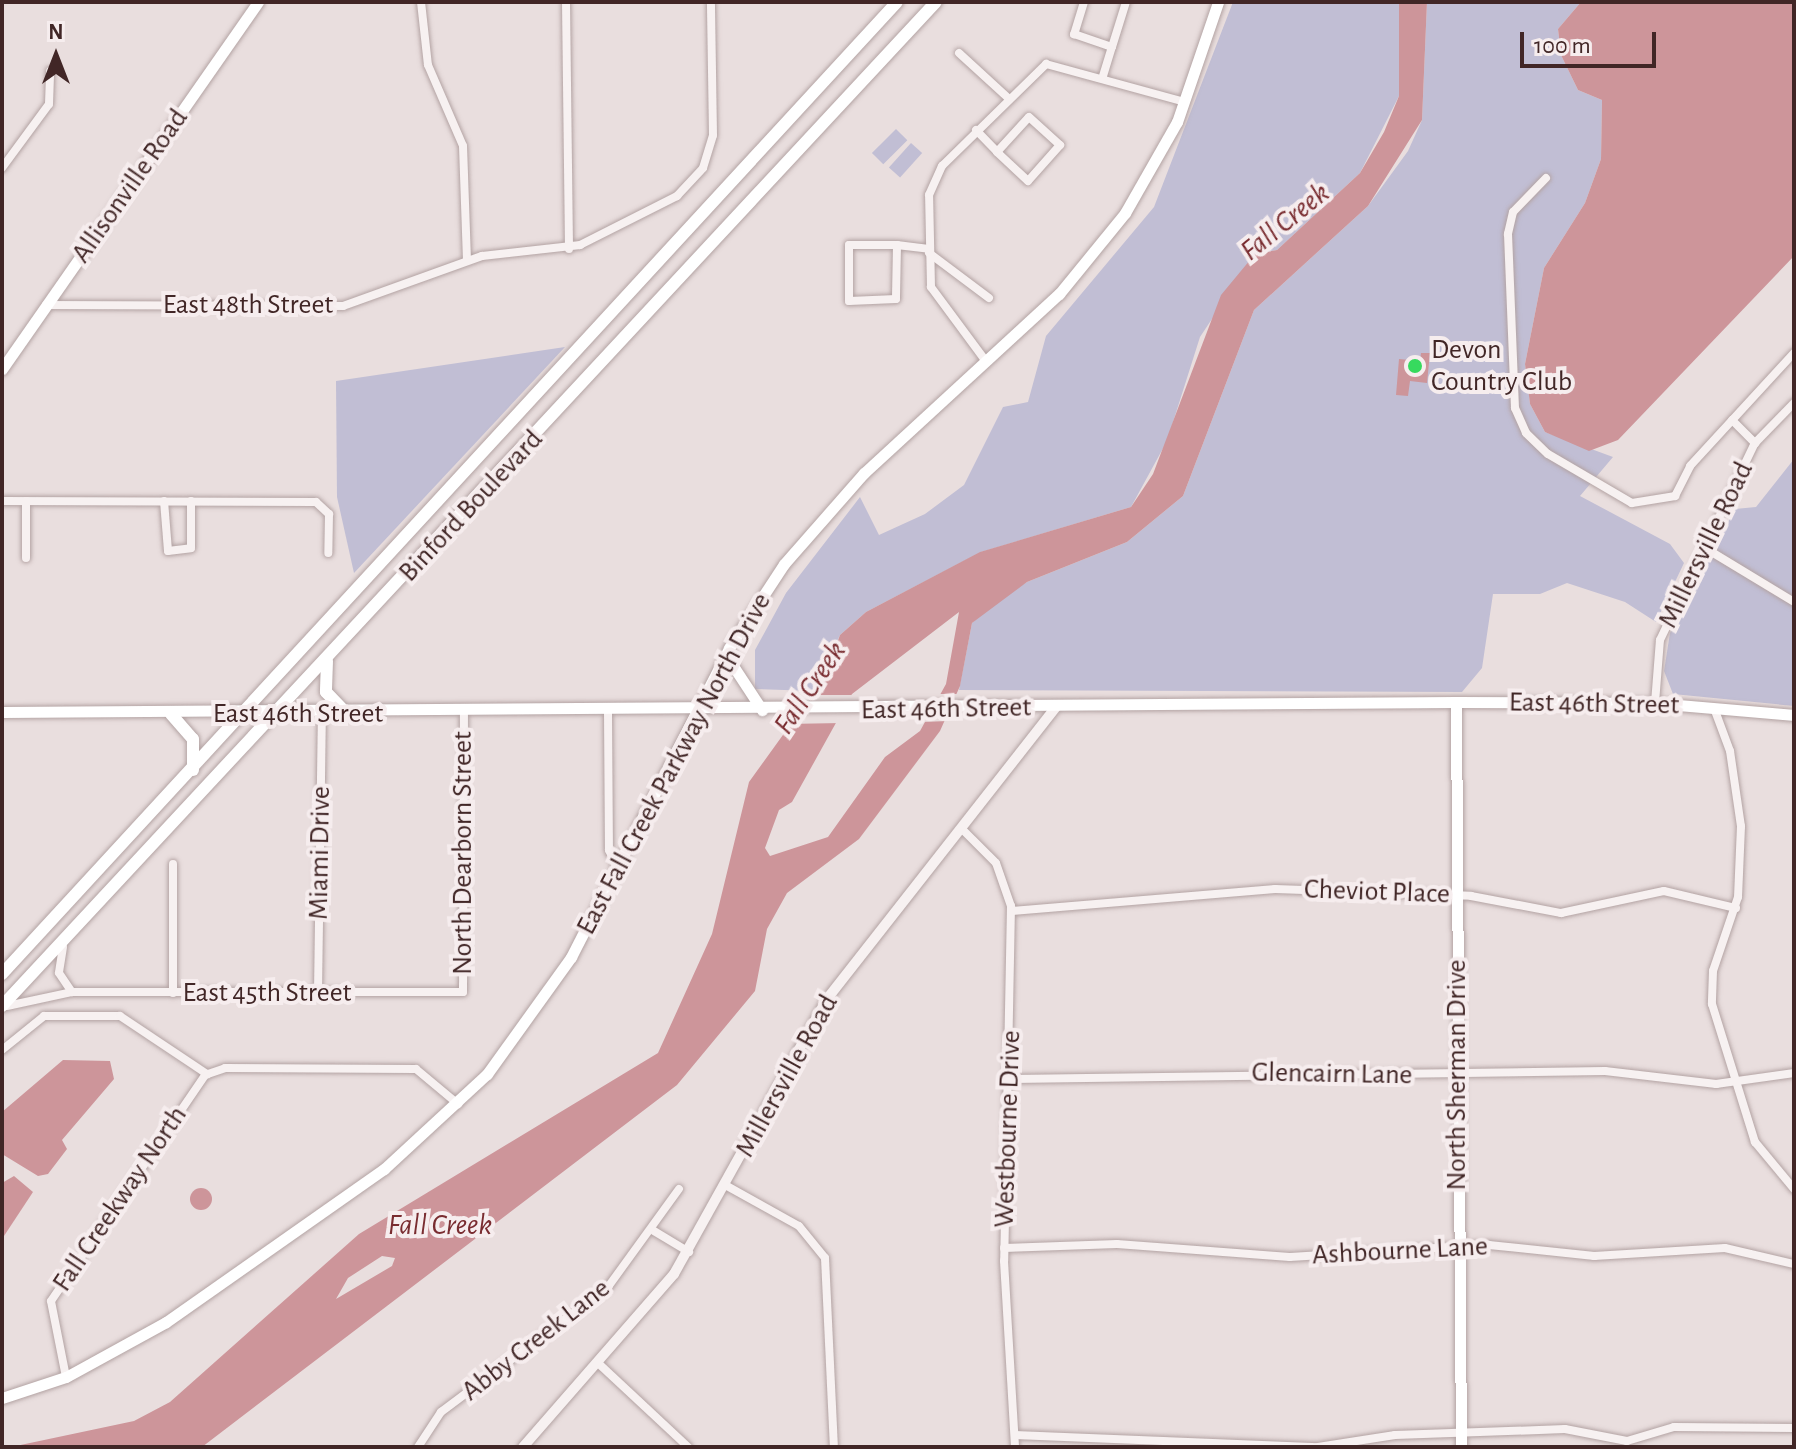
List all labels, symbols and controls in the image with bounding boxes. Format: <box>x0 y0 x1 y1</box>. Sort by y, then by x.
north arrow <box>16 16 96 96</box>
scale bar <box>1524 16 1660 66</box>
text: N <box>48 21 64 43</box>
text: 100 m <box>1534 34 1591 58</box>
street label: Allisonville Road <box>65 103 195 269</box>
water label: Fall Creek <box>1233 175 1337 269</box>
street label: East 48th Street <box>163 288 333 322</box>
place label: Devon Country Club <box>1431 333 1572 399</box>
marker: Devon Country Club <box>1406 357 1424 375</box>
street label: Binford Boulevard <box>392 423 550 589</box>
street label: Millersville Road <box>1651 456 1761 634</box>
street label: East Fall Creek Parkway North Drive <box>569 587 779 941</box>
water label: Fall Creek <box>766 635 854 741</box>
street label: East 46th Street <box>1509 686 1679 722</box>
street label: East 46th Street <box>861 691 1031 727</box>
street label: East 46th Street <box>213 697 383 731</box>
street label: North Dearborn Street <box>446 731 480 975</box>
street label: Miami Drive <box>302 786 338 920</box>
street label: Cheviot Place <box>1303 873 1451 911</box>
street label: North Sherman Drive <box>1440 960 1474 1190</box>
street label: East 45th Street <box>183 976 351 1010</box>
street label: Millersville Road <box>729 989 845 1163</box>
street label: Westbourne Drive <box>988 1030 1028 1228</box>
street label: Glencairn Lane <box>1251 1056 1413 1092</box>
street label: Fall Creekway North <box>46 1100 194 1298</box>
water label: Fall Creek <box>388 1207 492 1243</box>
street label: Ashbourne Lane <box>1311 1230 1489 1272</box>
street label: Abby Creek Lane <box>455 1272 617 1408</box>

